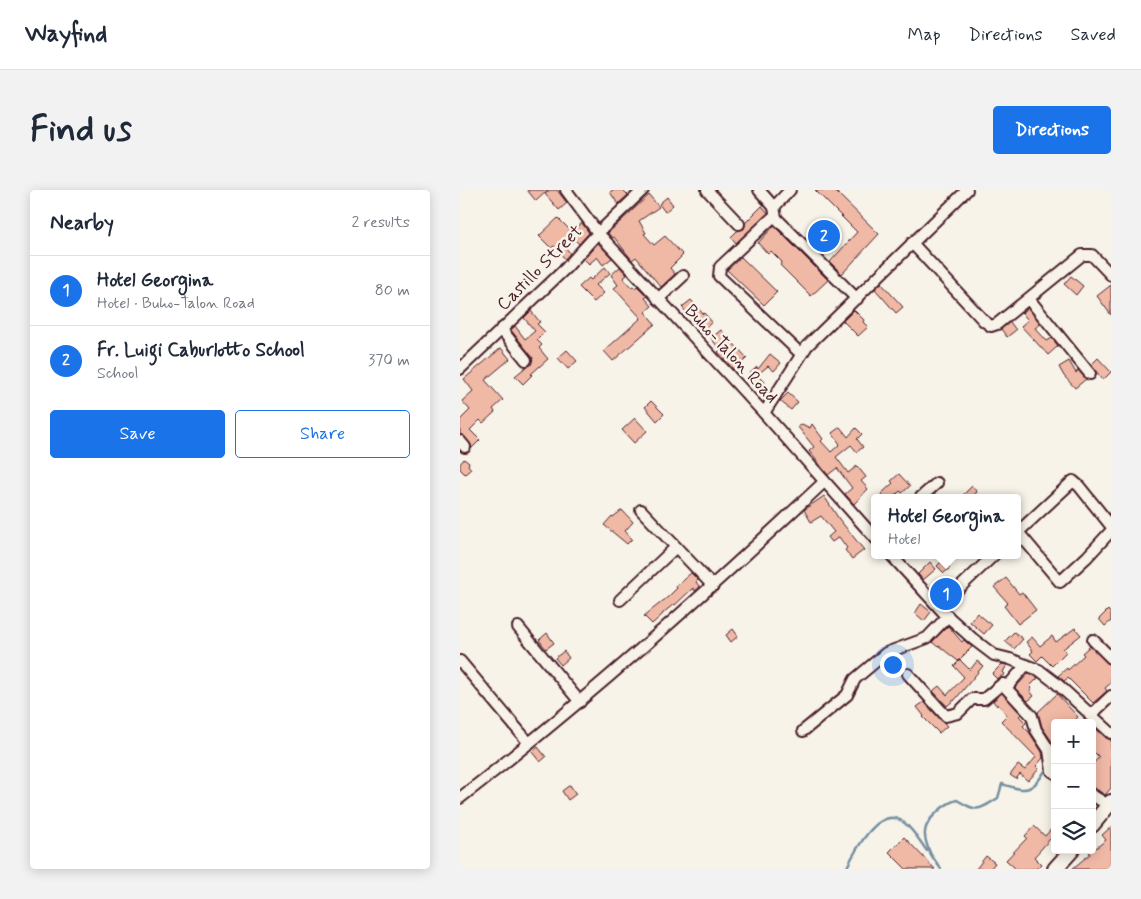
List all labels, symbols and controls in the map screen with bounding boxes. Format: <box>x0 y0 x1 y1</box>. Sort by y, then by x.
text: Wayfind <box>25 19 107 50</box>
text: Map <box>908 23 941 47</box>
text: Directions <box>969 23 1043 47</box>
text: Saved <box>1071 23 1116 47</box>
button: Directions <box>993 106 1111 154</box>
text: Find us <box>30 107 132 153</box>
text: Nearby <box>50 209 114 237</box>
text: 2 results <box>352 212 410 233</box>
pin: 2 <box>808 217 840 255</box>
street label: Castillo Street <box>492 220 588 316</box>
text: Hotel Georgina <box>97 268 213 293</box>
text: 1 <box>62 280 70 301</box>
text: 80 m <box>375 280 410 301</box>
text: Hotel · Buho-Talon Road <box>97 293 255 314</box>
street label: Buho-Talon Road <box>679 299 783 409</box>
text: Fr. Luigi Caburlotto School <box>97 338 305 363</box>
text: 2 <box>62 350 70 371</box>
text: 370 m <box>368 350 410 371</box>
text: School <box>97 363 138 384</box>
button: Save <box>50 410 225 458</box>
button: Share <box>235 410 410 458</box>
popup <box>871 494 1021 559</box>
text: Hotel Georgina <box>888 504 1004 529</box>
text: Hotel <box>888 529 921 550</box>
pin: 1 <box>930 575 962 613</box>
your location <box>880 652 906 678</box>
map controls <box>1051 719 1096 854</box>
button: + <box>1051 719 1096 764</box>
button: − <box>1051 764 1096 809</box>
button: layers <box>1051 809 1096 854</box>

